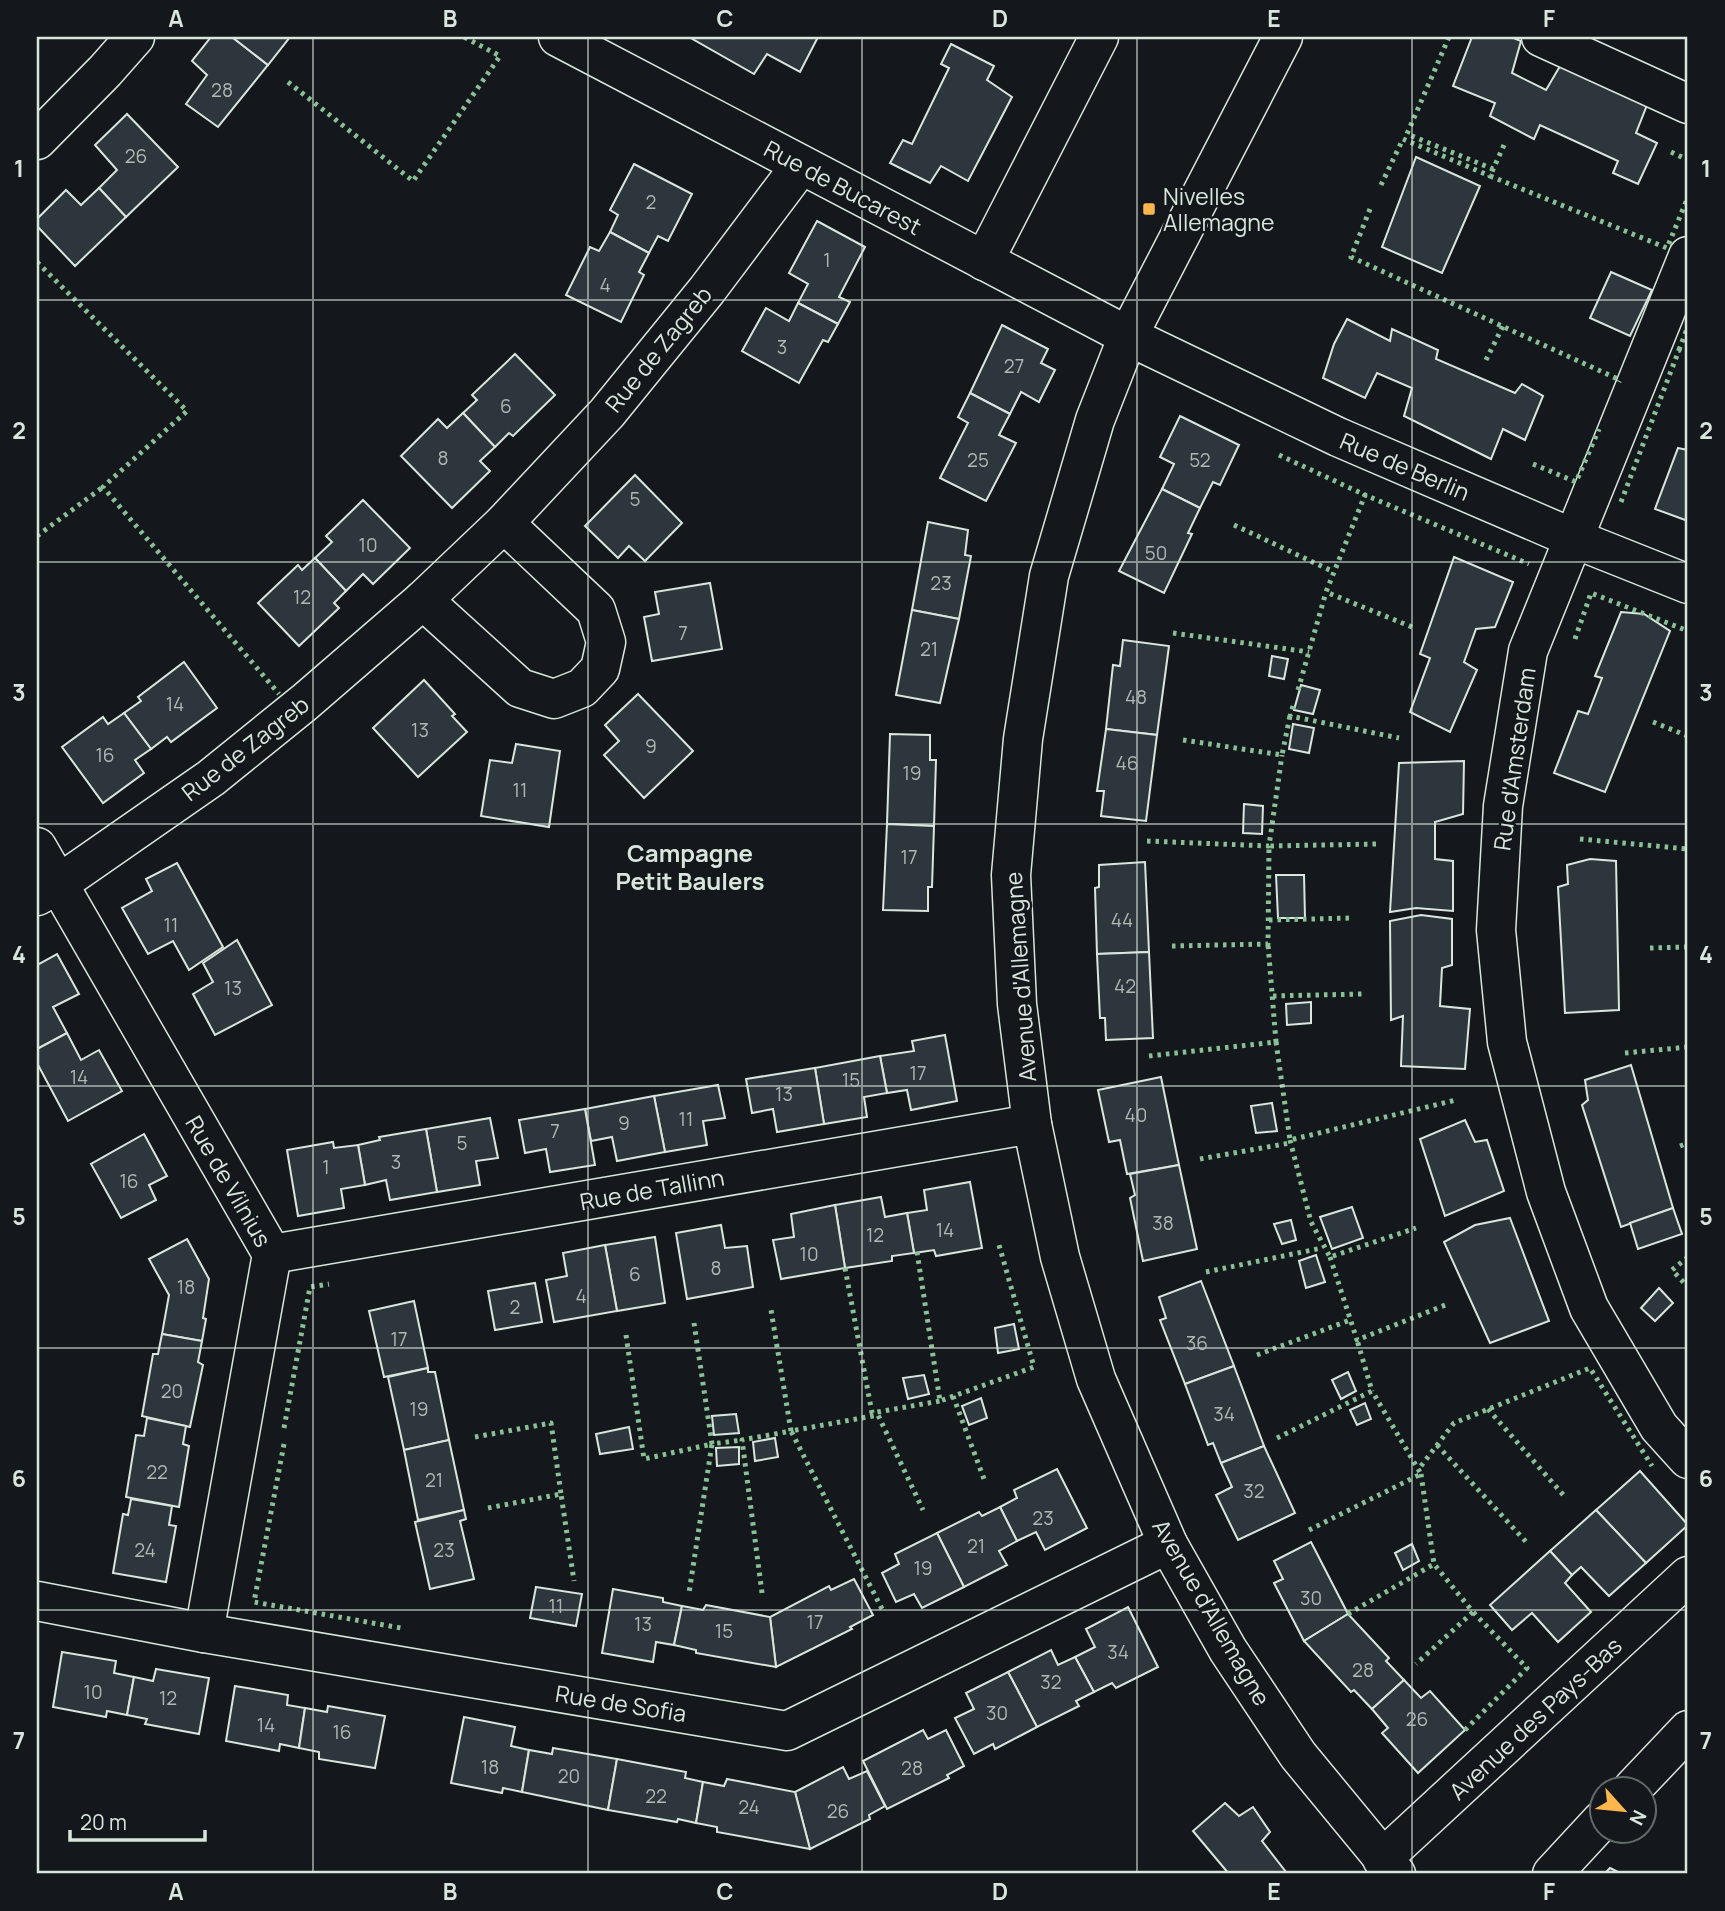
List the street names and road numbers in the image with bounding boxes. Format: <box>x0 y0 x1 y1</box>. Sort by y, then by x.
street label: Rue de Bucarest <box>759 132 927 242</box>
street label: Rue de Zagreb <box>597 279 719 419</box>
street label: Rue de Berlin <box>1335 424 1475 508</box>
street label: Rue d'Amsterdam <box>1485 666 1543 852</box>
street label: Rue de Zagreb <box>175 688 315 808</box>
street label: Avenue d'Allemagne <box>997 871 1043 1083</box>
street label: Rue de Vilnius <box>178 1109 280 1253</box>
street label: Rue de Tallinn <box>577 1161 727 1217</box>
street label: Avenue d'Allemagne <box>1146 1513 1278 1711</box>
street label: Avenue des Pays-Bas <box>1442 1629 1628 1807</box>
street label: Rue de Sofia <box>553 1677 689 1729</box>

